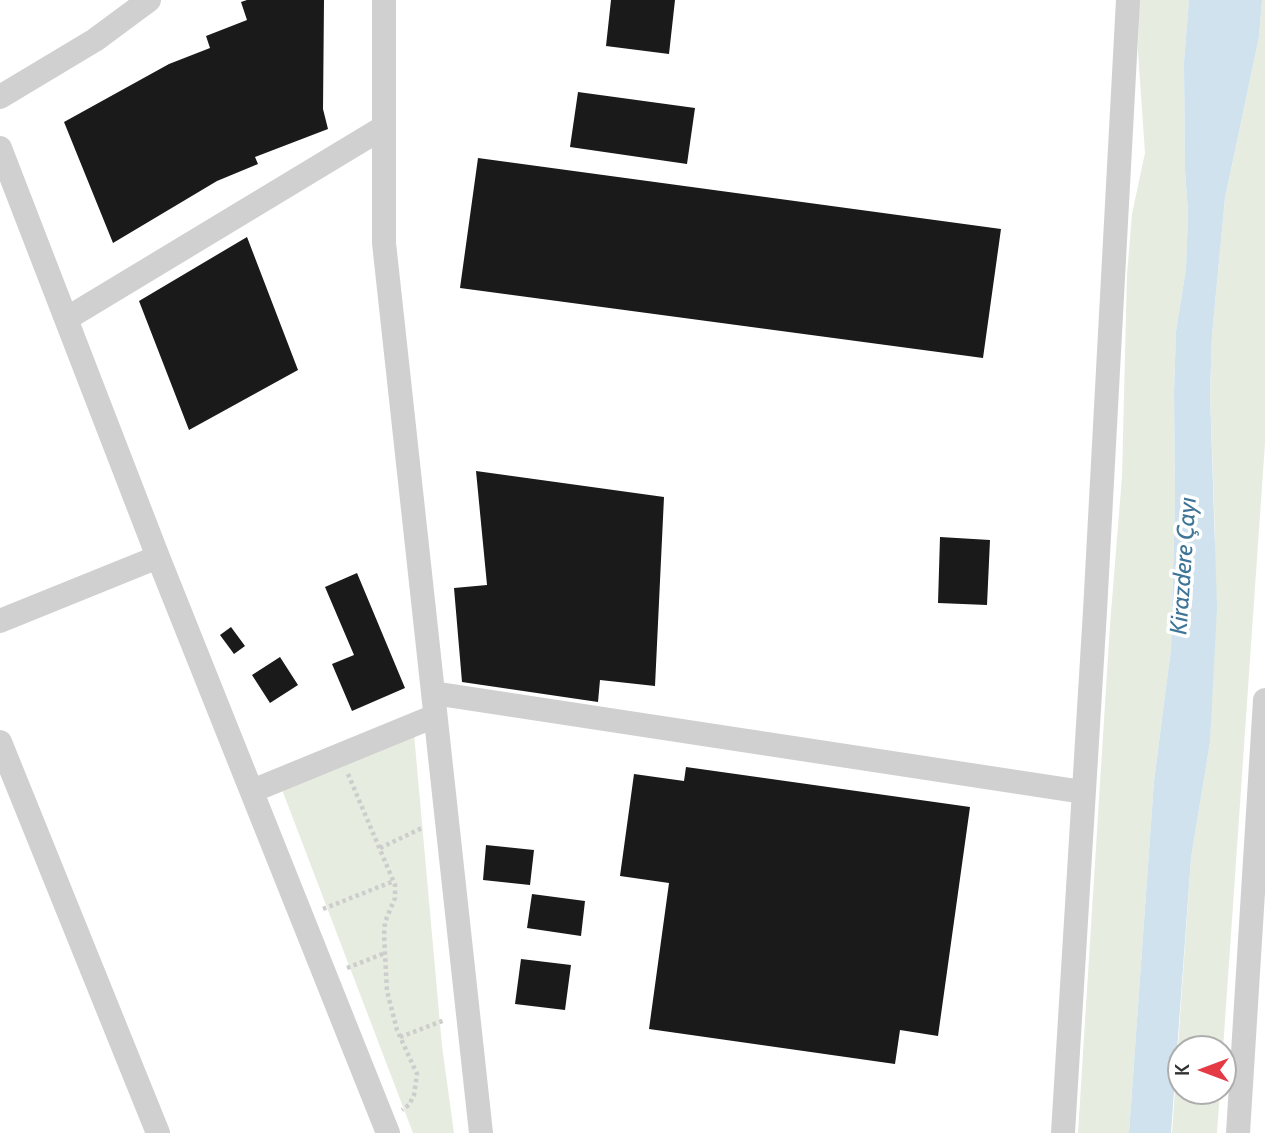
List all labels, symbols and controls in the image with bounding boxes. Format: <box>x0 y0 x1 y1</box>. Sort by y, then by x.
water label: Kirazdere Çayı <box>1165 496 1203 636</box>
north arrow <box>1167 1035 1237 1105</box>
text: K <box>1171 1064 1194 1076</box>

